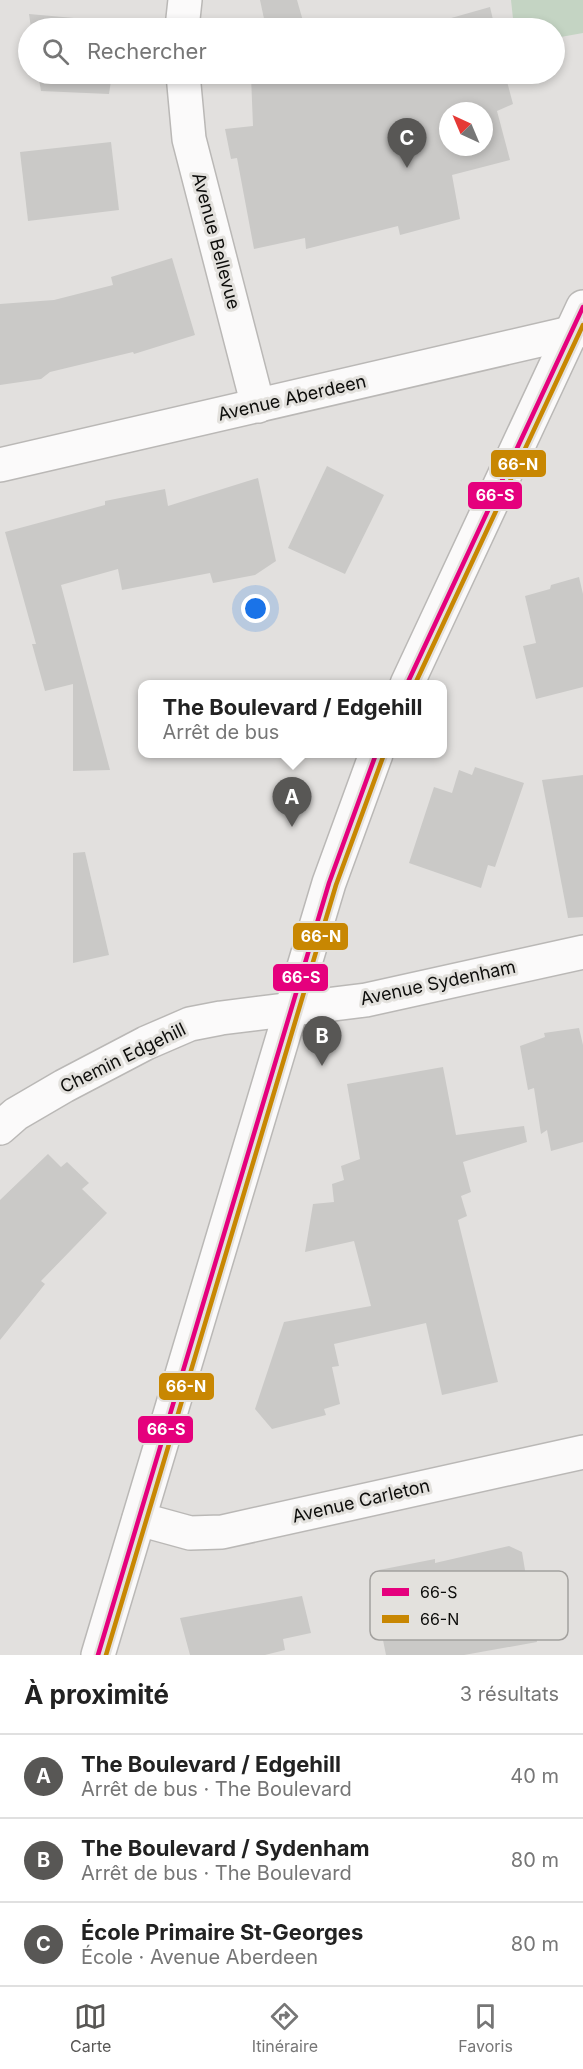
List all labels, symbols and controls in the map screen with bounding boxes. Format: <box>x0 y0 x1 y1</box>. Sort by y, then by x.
search box <box>18 18 565 84</box>
icon: search <box>39 35 72 68</box>
text: Rechercher <box>87 38 207 64</box>
north arrow <box>439 102 493 156</box>
pin: C <box>388 118 426 168</box>
street label: Avenue Bellevue <box>188 170 245 312</box>
street label: Avenue Aberdeen <box>216 370 368 425</box>
line badge: 66-N <box>490 449 547 478</box>
text: 66-N <box>498 454 538 474</box>
line badge: 66-S <box>467 481 523 510</box>
text: 66-S <box>476 485 514 505</box>
your location <box>241 594 270 623</box>
popup <box>138 680 447 758</box>
text: The Boulevard / Edgehill <box>163 694 422 720</box>
text: Arrêt de bus <box>163 720 279 744</box>
pin: A <box>272 778 312 827</box>
line badge: 66-N <box>292 922 349 951</box>
text: 66-N <box>301 926 341 946</box>
street label: Avenue Sydenham <box>358 956 517 1009</box>
line badge: 66-S <box>272 963 329 992</box>
text: 66-S <box>282 967 320 987</box>
pin: B <box>302 1016 342 1066</box>
street label: Chemin Edgehill <box>57 1018 189 1097</box>
line badge: 66-N <box>158 1372 215 1401</box>
text: 66-N <box>166 1376 206 1396</box>
line badge: 66-S <box>137 1415 194 1444</box>
text: 66-S <box>147 1419 185 1439</box>
street label: Avenue Carleton <box>290 1474 432 1527</box>
legend <box>370 1571 568 1640</box>
text: 66-S <box>420 1582 457 1602</box>
text: 66-N <box>420 1609 459 1629</box>
text: À proximité <box>24 1679 169 1710</box>
text: 3 résultats <box>460 1682 559 1706</box>
text: The Boulevard / Edgehill <box>81 1751 341 1777</box>
text: A <box>36 1764 51 1788</box>
text: 40 m <box>510 1764 559 1788</box>
text: Arrêt de bus · The Boulevard <box>81 1777 352 1801</box>
text: The Boulevard / Sydenham <box>81 1835 370 1861</box>
text: B <box>37 1848 50 1872</box>
text: 80 m <box>511 1848 559 1872</box>
text: Arrêt de bus · The Boulevard <box>81 1861 352 1885</box>
text: École Primaire St-Georges <box>81 1919 363 1945</box>
text: C <box>36 1932 51 1956</box>
text: 80 m <box>511 1932 559 1956</box>
text: École · Avenue Aberdeen <box>81 1945 318 1969</box>
tab: Carte <box>70 2000 111 2056</box>
tab: Itinéraire <box>252 2000 318 2056</box>
tab: Favoris <box>458 2000 513 2056</box>

